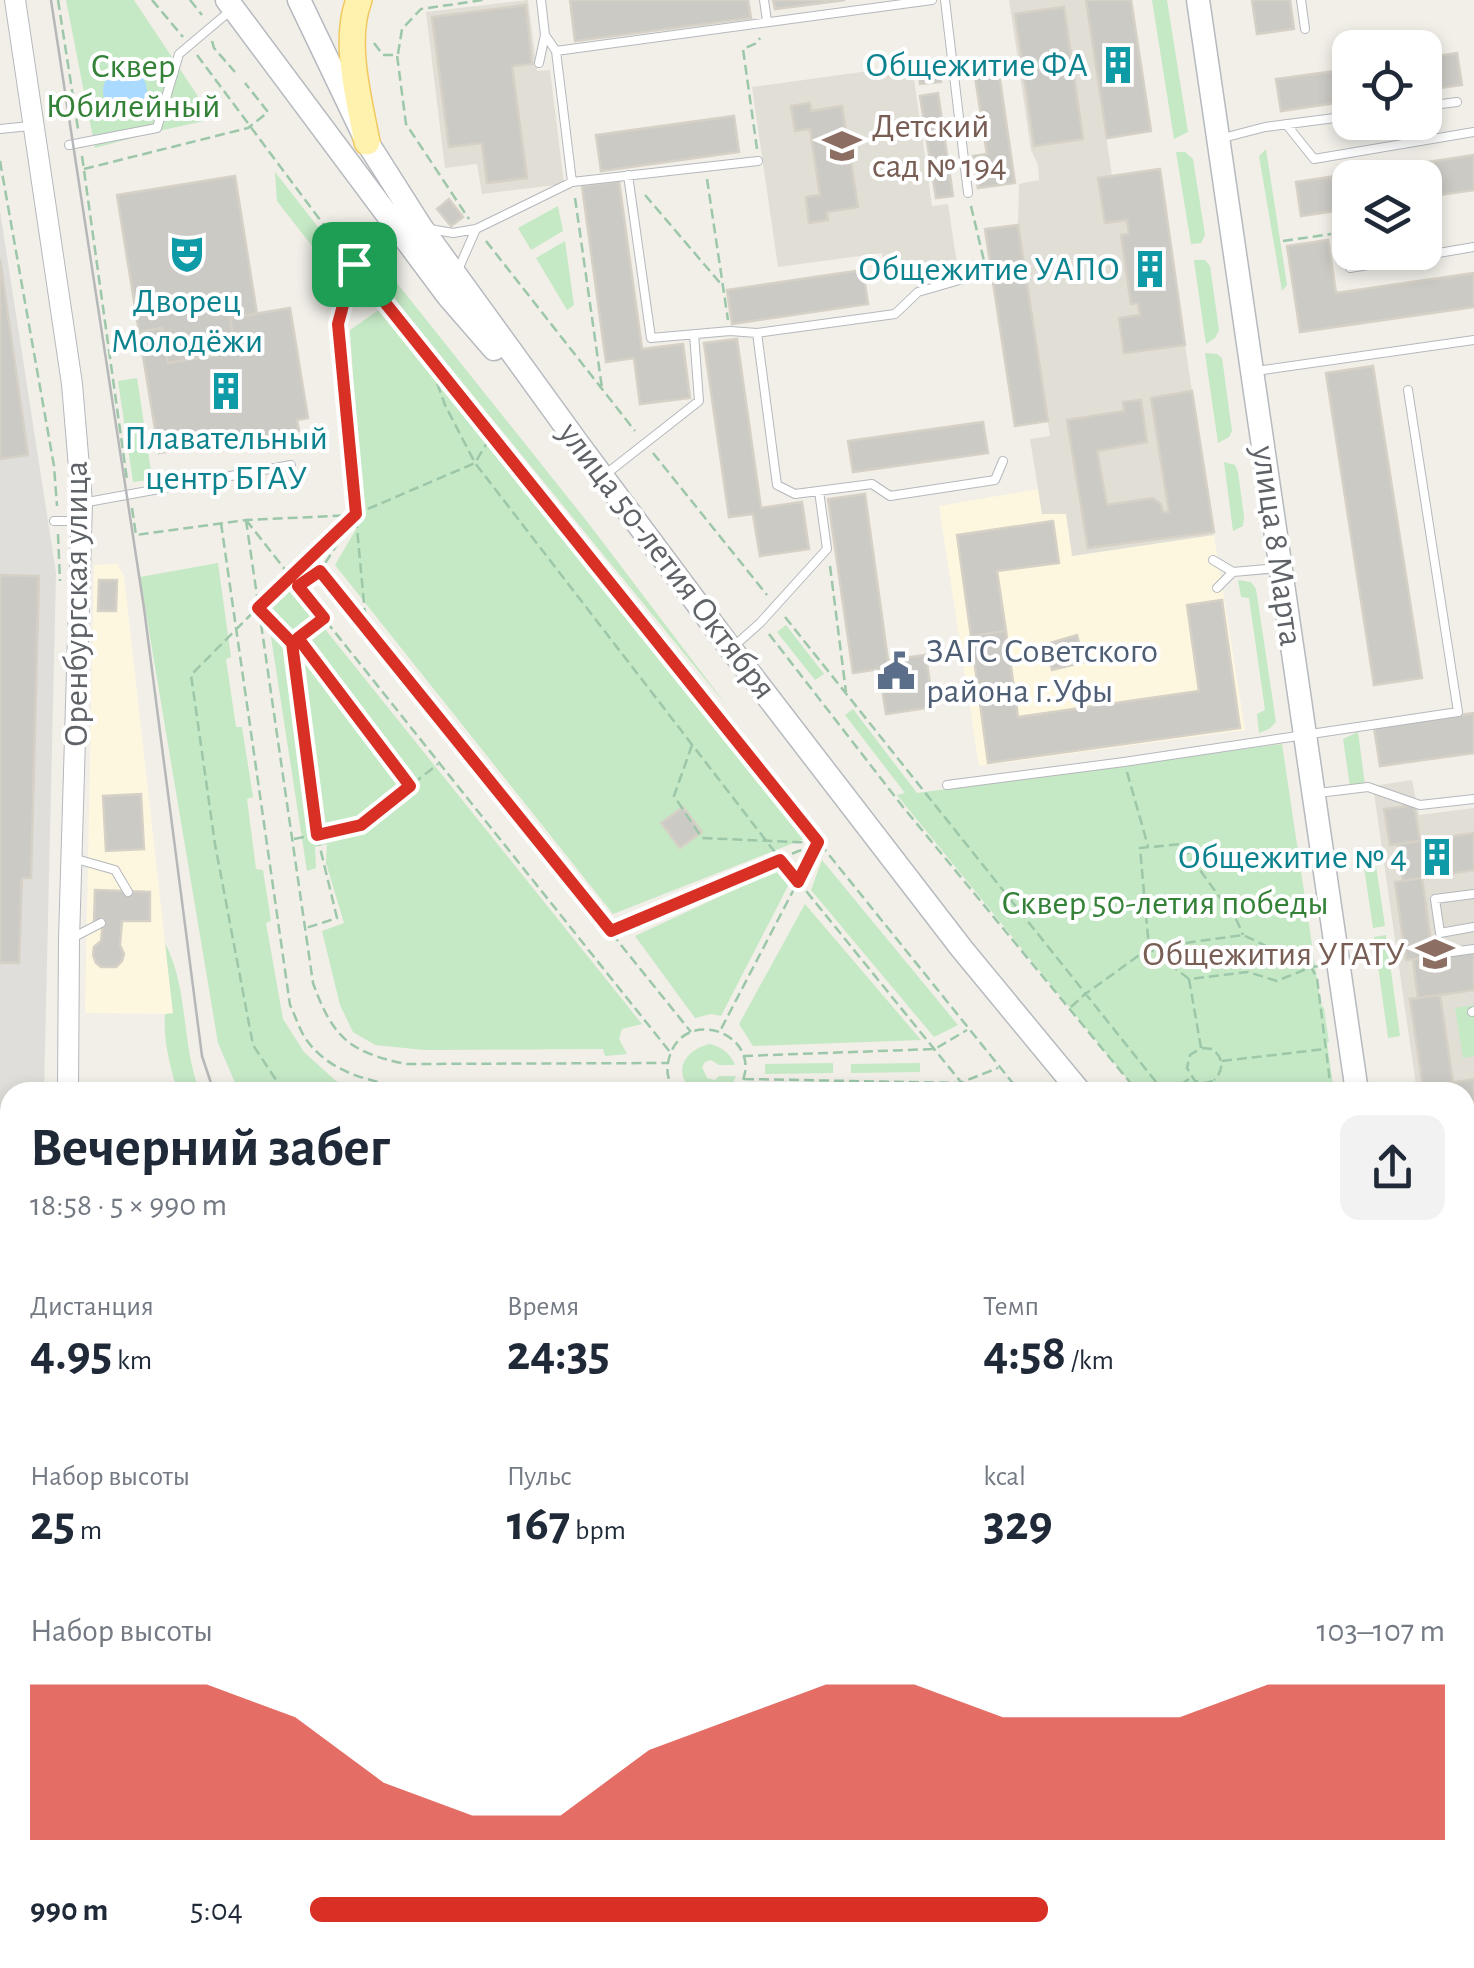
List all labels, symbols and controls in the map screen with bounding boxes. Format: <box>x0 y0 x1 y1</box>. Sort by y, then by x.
map controls <box>1332 30 1442 270</box>
button: locate <box>1332 30 1442 140</box>
building icon: Общежитие ФА <box>1097 44 1139 86</box>
place label: Общежитие ФА <box>865 48 1088 83</box>
park label: Сквер Юбилейный <box>45 49 221 124</box>
place label: Детский сад № 194 <box>872 109 1007 184</box>
school or university icon: Детский сад № 194 <box>821 125 863 167</box>
button: layers <box>1332 160 1442 270</box>
pin <box>312 222 397 307</box>
theatre icon: Дворец Молодёжи <box>166 233 208 275</box>
icon: arrive <box>327 237 382 292</box>
building icon: Общежитие УАПО <box>1129 248 1171 290</box>
place label: Общежитие УАПО <box>858 252 1120 287</box>
place label: Дворец Молодёжи <box>111 284 263 359</box>
building icon: Плавательный центр БГАУ <box>205 370 247 412</box>
street label: улица 50-летия Октября <box>551 415 782 706</box>
place label: Плавательный центр БГАУ <box>124 421 328 496</box>
street label: улица 8 Марта <box>1245 443 1308 648</box>
street label: Оренбургская улица <box>59 461 94 747</box>
place label: ЗАГС Советского района г.Уфы <box>926 634 1158 709</box>
public building icon: ЗАГС Советского района г.Уфы <box>875 650 917 692</box>
building icon: Общежитие № 4 <box>1416 836 1458 878</box>
place label: Общежитие № 4 <box>1178 840 1407 875</box>
park label: Сквер 50-летия победы <box>1001 886 1329 921</box>
school or university icon: Общежития УГАТУ <box>1414 933 1456 975</box>
place label: Общежития УГАТУ <box>1142 937 1405 972</box>
button: share <box>1340 1115 1445 1220</box>
text: Вечерний забег <box>30 1121 390 1176</box>
text: 18:58 · 5 × 990 m <box>30 1189 227 1221</box>
text: Дистанция <box>30 1293 154 1321</box>
text: Время <box>507 1293 579 1321</box>
text: Темп <box>983 1293 1039 1321</box>
text: 4.95 <box>30 1329 112 1379</box>
text: 24:35 <box>507 1329 610 1379</box>
text: 4:58 <box>983 1329 1066 1379</box>
text: km <box>112 1347 152 1375</box>
text: /km <box>1066 1347 1114 1375</box>
text: Набор высоты <box>30 1463 190 1491</box>
text: Пульс <box>507 1463 572 1491</box>
text: kcal <box>983 1463 1026 1491</box>
text: 25 <box>30 1499 75 1549</box>
text: 167 <box>507 1499 570 1549</box>
text: 329 <box>983 1499 1053 1549</box>
text: m <box>75 1517 102 1545</box>
text: bpm <box>570 1517 626 1545</box>
text: Набор высоты <box>30 1615 213 1647</box>
text: 103–107 m <box>1317 1615 1445 1647</box>
text: 990 m <box>30 1894 108 1926</box>
text: 5:04 <box>190 1894 243 1926</box>

